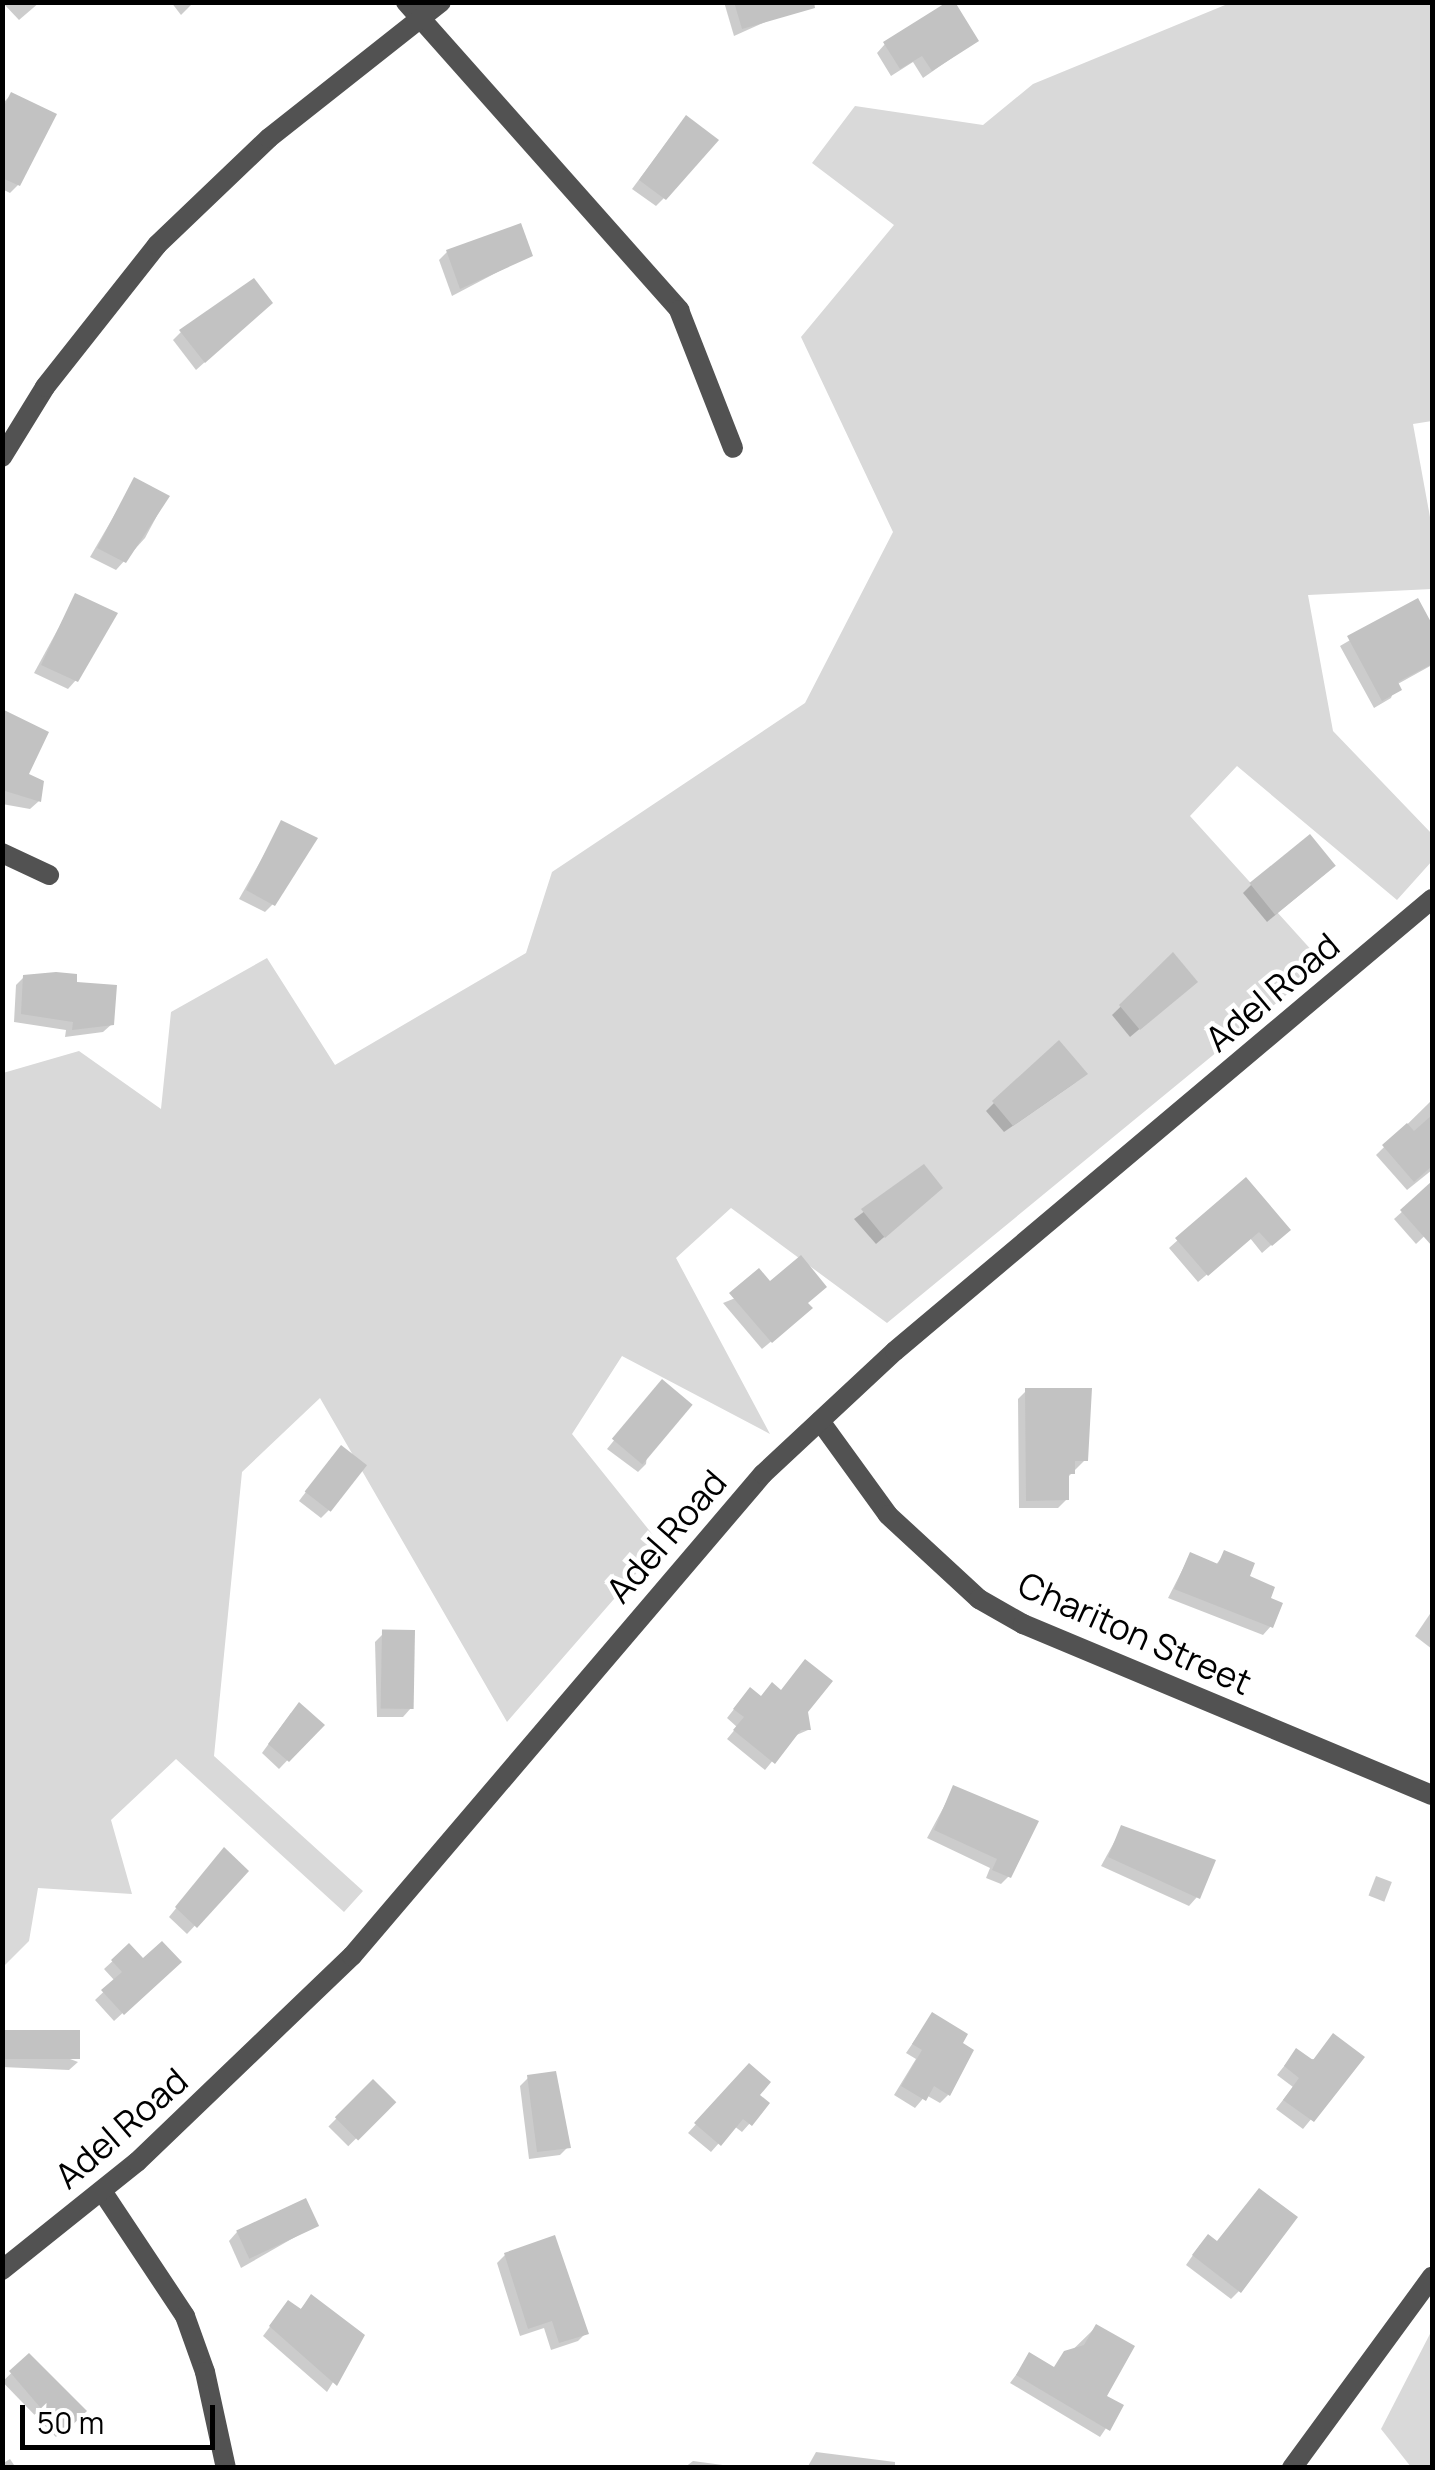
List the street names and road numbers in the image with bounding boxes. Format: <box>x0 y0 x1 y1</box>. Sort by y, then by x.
street label: Adel Road <box>1197 924 1347 1060</box>
street label: Adel Road <box>597 1461 735 1611</box>
street label: Chariton Street <box>1012 1563 1258 1703</box>
street label: Adel Road <box>46 2059 196 2197</box>

